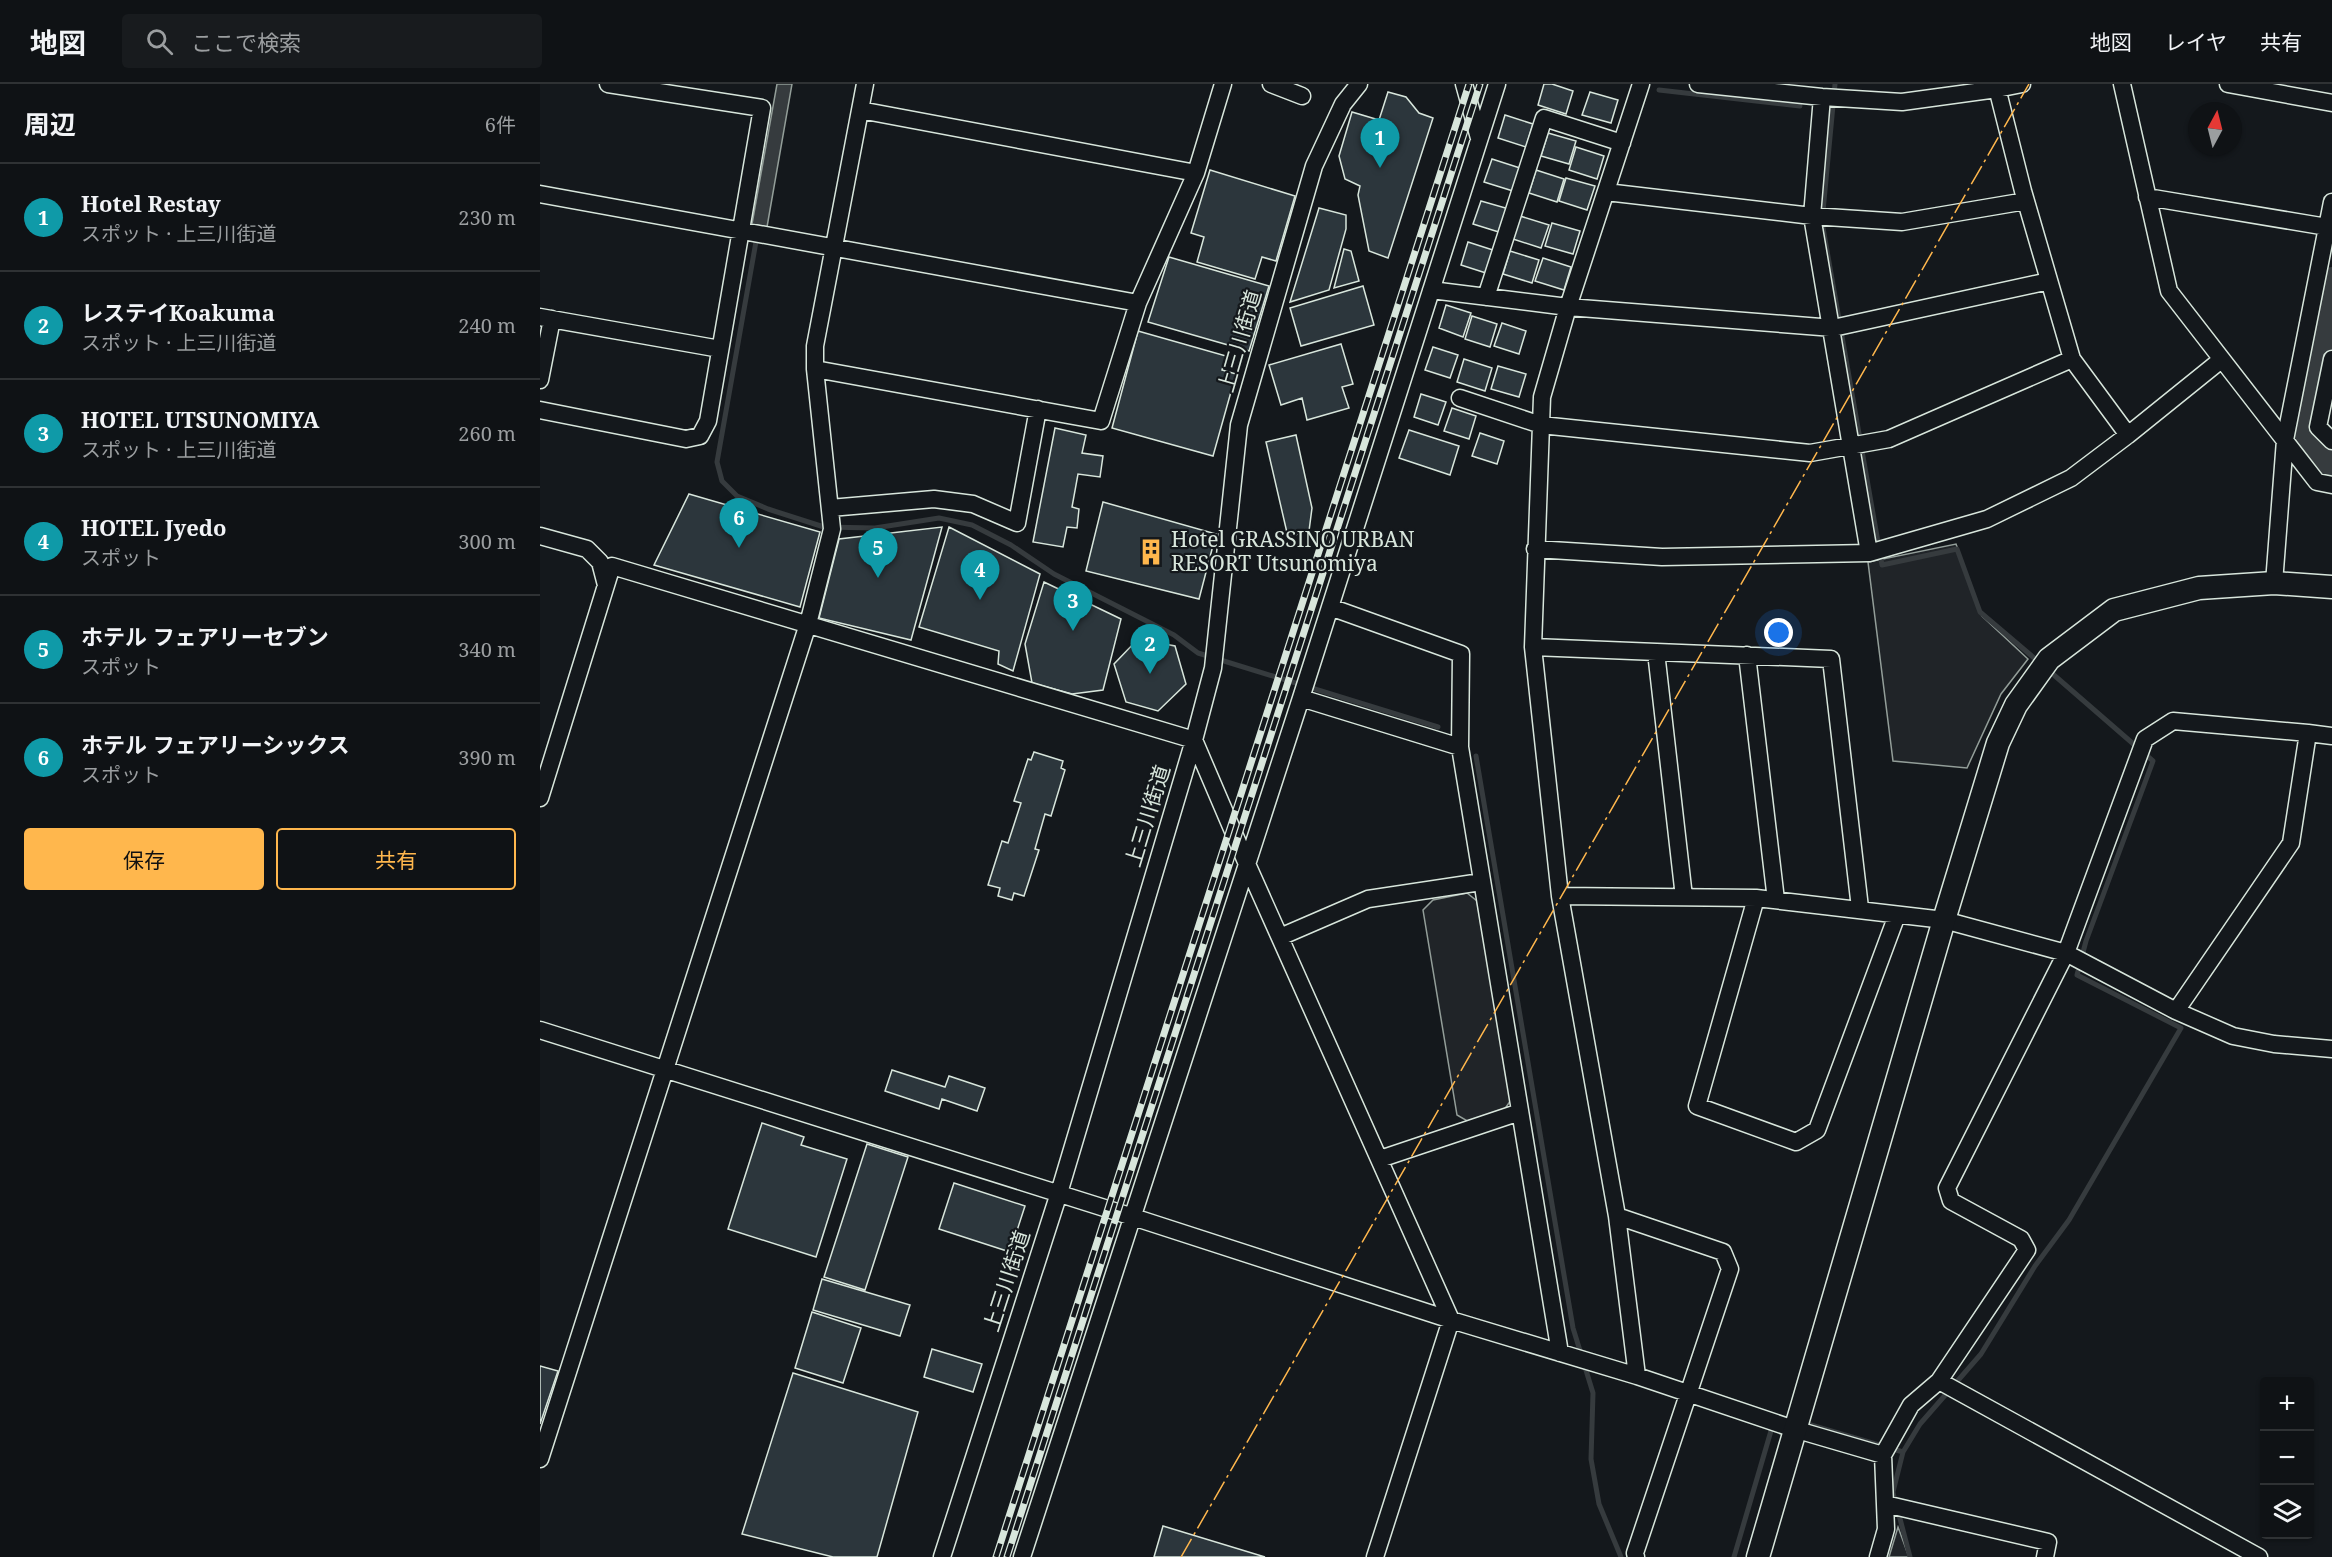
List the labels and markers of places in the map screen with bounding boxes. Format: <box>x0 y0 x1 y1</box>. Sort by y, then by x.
pin: 1 <box>1360 118 1400 168</box>
pin: 6 <box>720 498 758 548</box>
place label: Hotel GRASSINO URBAN RESORT Utsunomiya <box>1171 525 1415 577</box>
pin: 5 <box>858 528 898 578</box>
building icon: Hotel GRASSINO URBAN RESORT Utsunomiya <box>1136 537 1166 567</box>
pin: 4 <box>960 550 1000 600</box>
pin: 3 <box>1054 582 1092 631</box>
pin: 2 <box>1130 624 1170 674</box>

